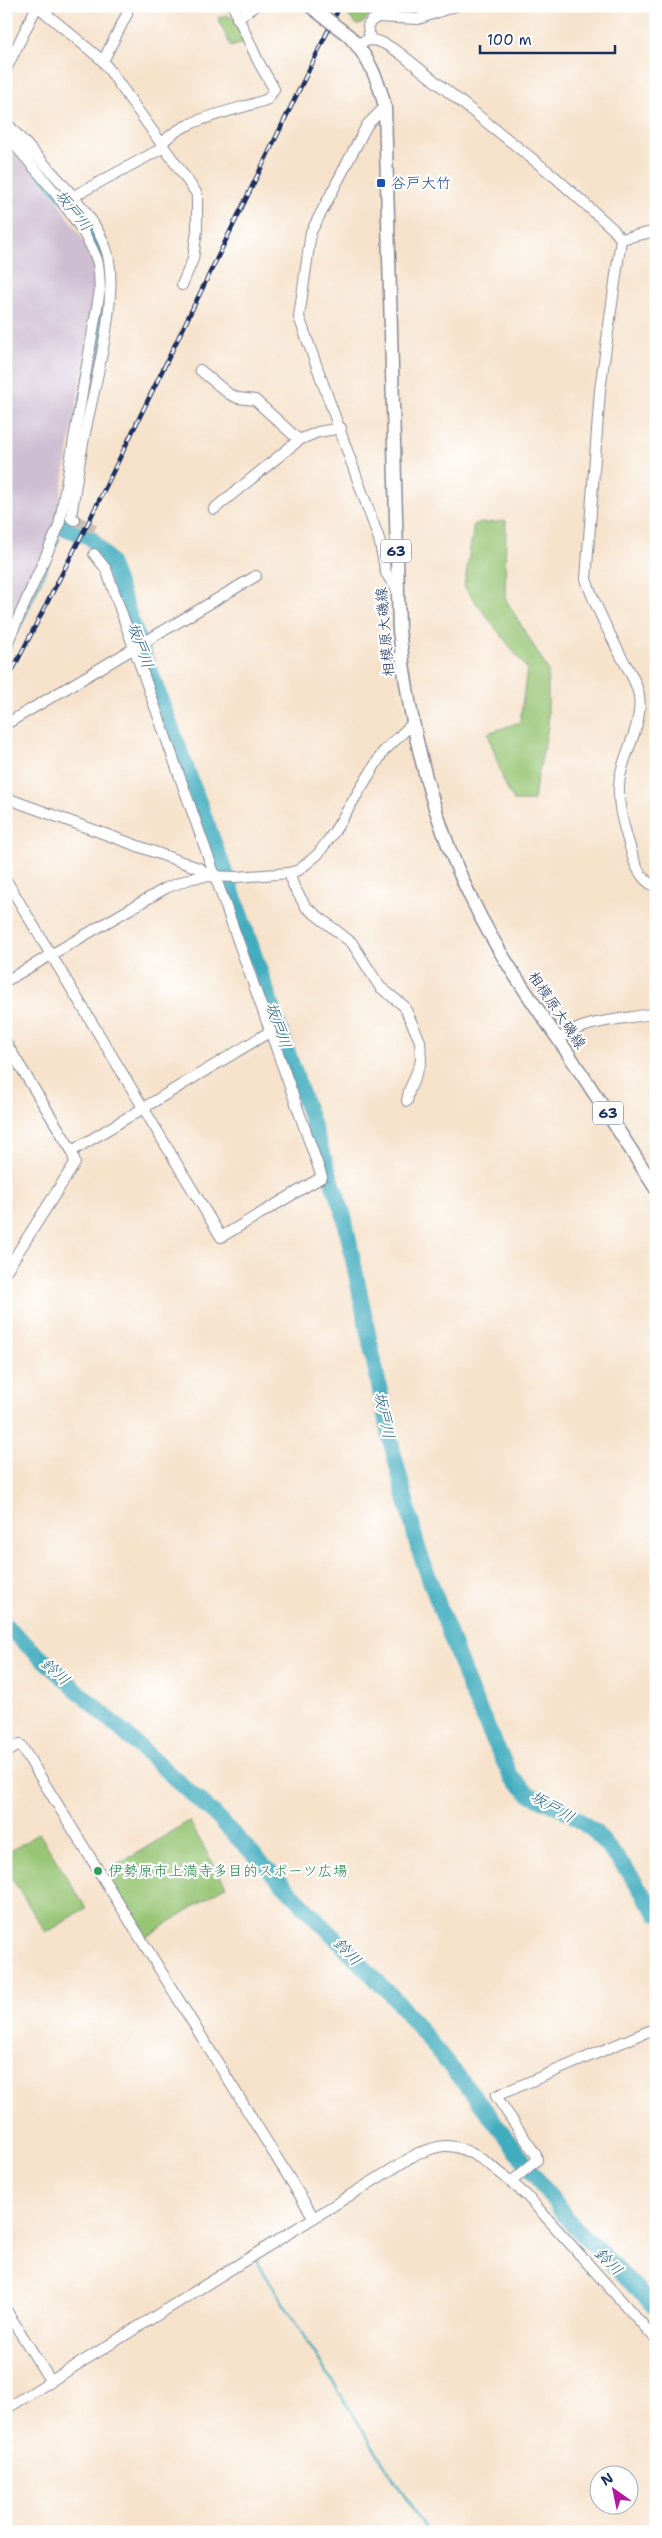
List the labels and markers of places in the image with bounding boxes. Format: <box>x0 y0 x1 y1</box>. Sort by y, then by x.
place label: 谷戸大竹 <box>391 173 451 193</box>
marker: 谷戸大竹 <box>375 177 387 189</box>
place label: 伊勢原市上満寺多目的スポーツ広場 <box>108 1861 348 1881</box>
marker: 伊勢原市上満寺多目的スポーツ広場 <box>92 1865 104 1877</box>

